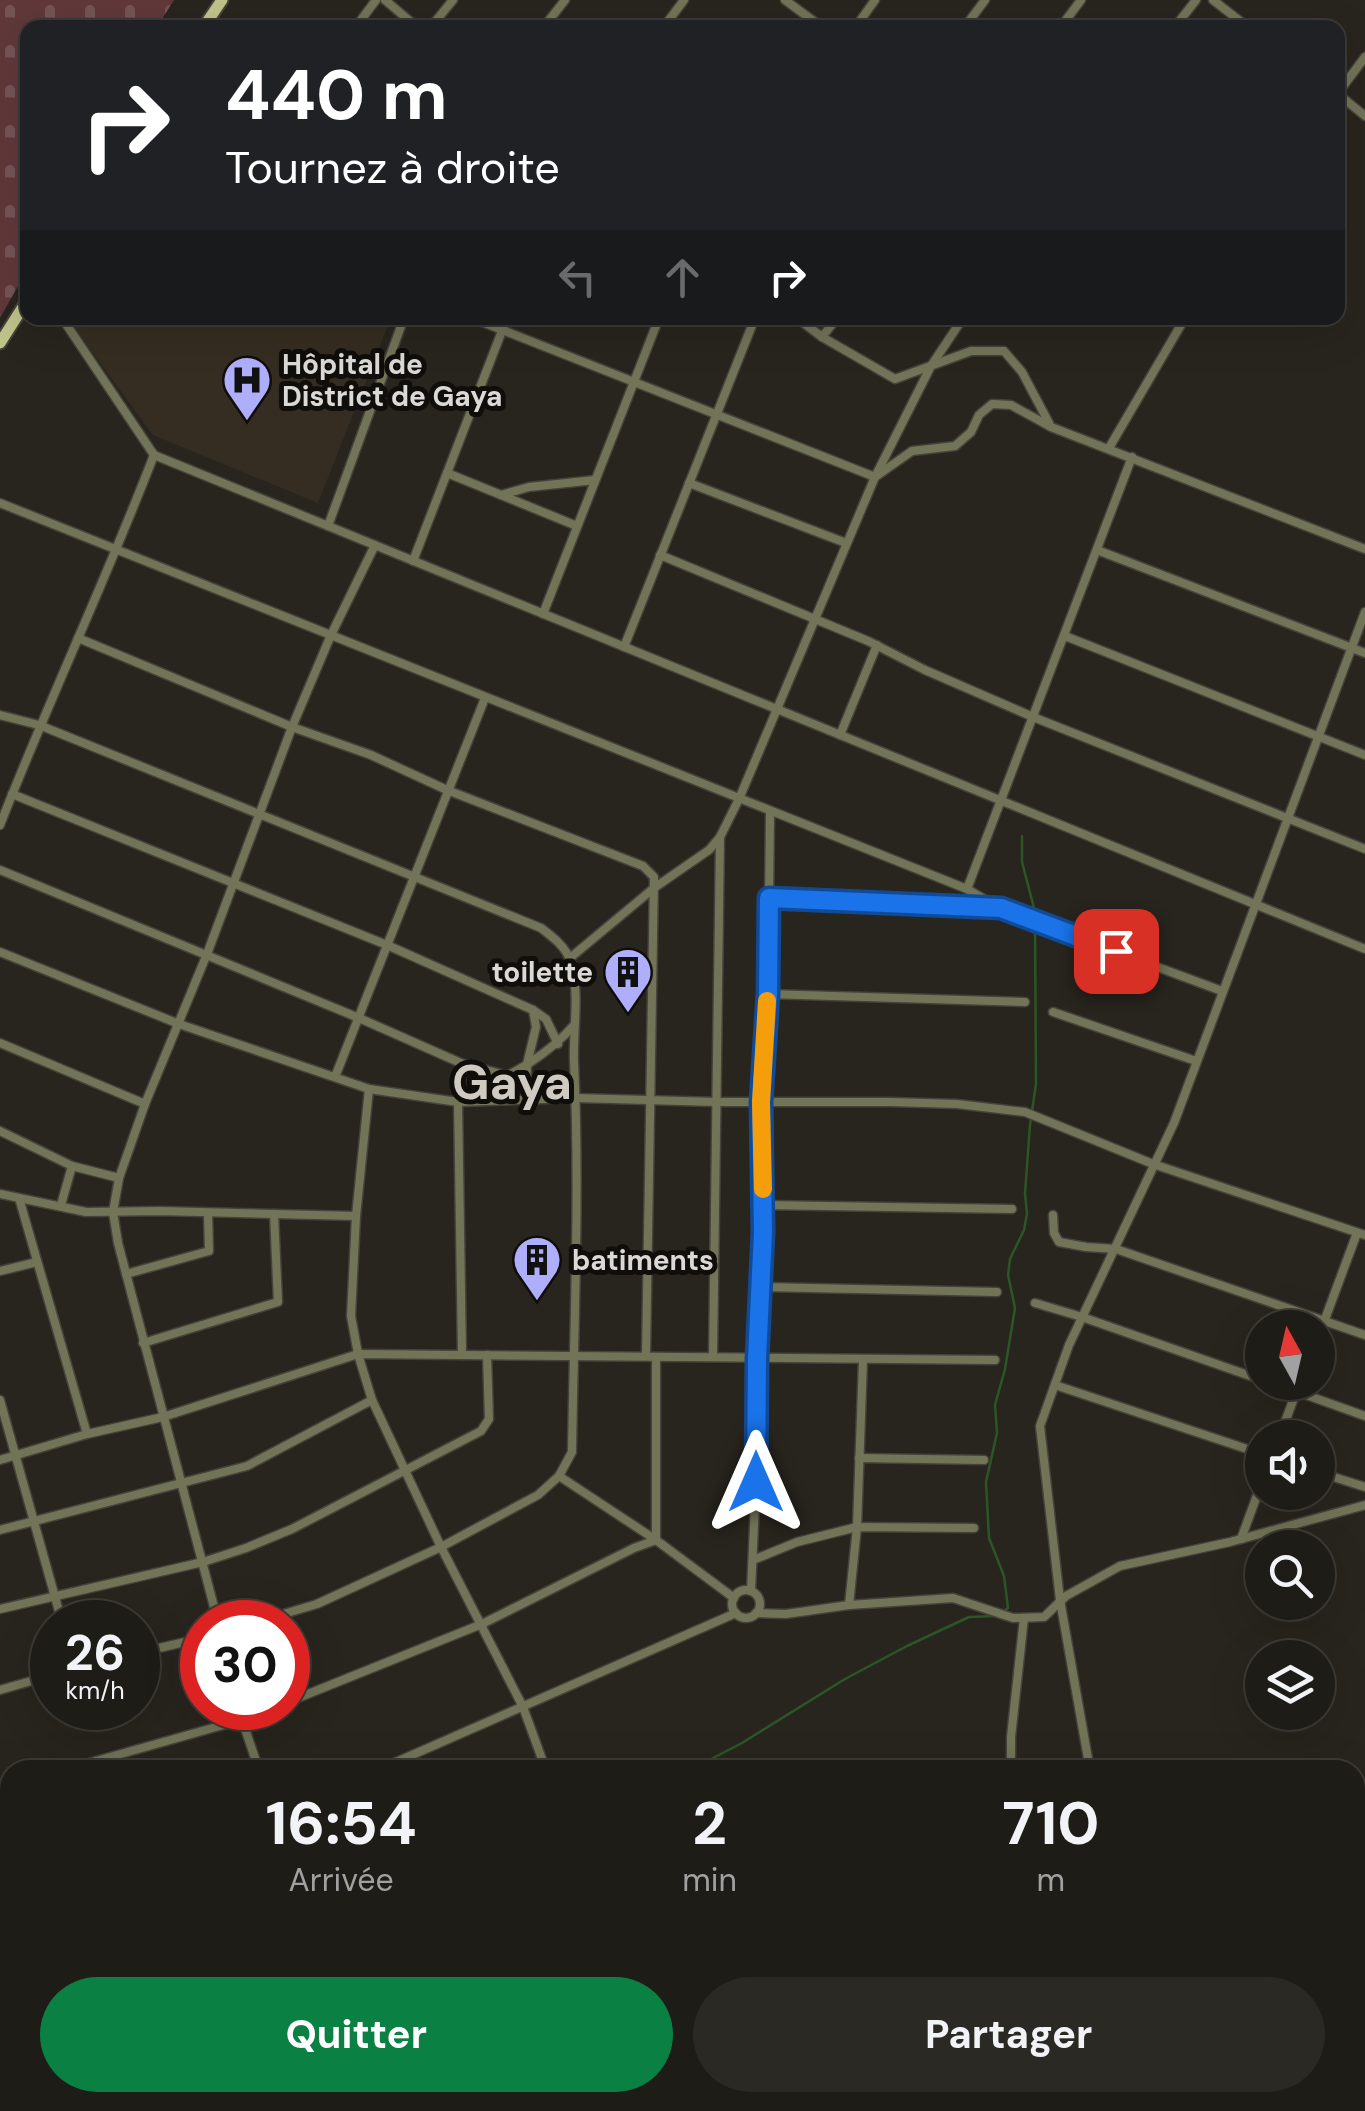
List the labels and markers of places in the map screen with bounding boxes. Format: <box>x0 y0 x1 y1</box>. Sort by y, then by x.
place label: Hôpital de District de Gaya <box>282 346 502 415</box>
hospital icon: Hôpital de District de Gaya <box>221 354 273 422</box>
pin <box>1074 909 1159 994</box>
building icon: toilette <box>602 946 654 1014</box>
place label: toilette <box>492 954 593 991</box>
building icon: batiments <box>511 1234 563 1302</box>
place label: batiments <box>572 1242 714 1279</box>

